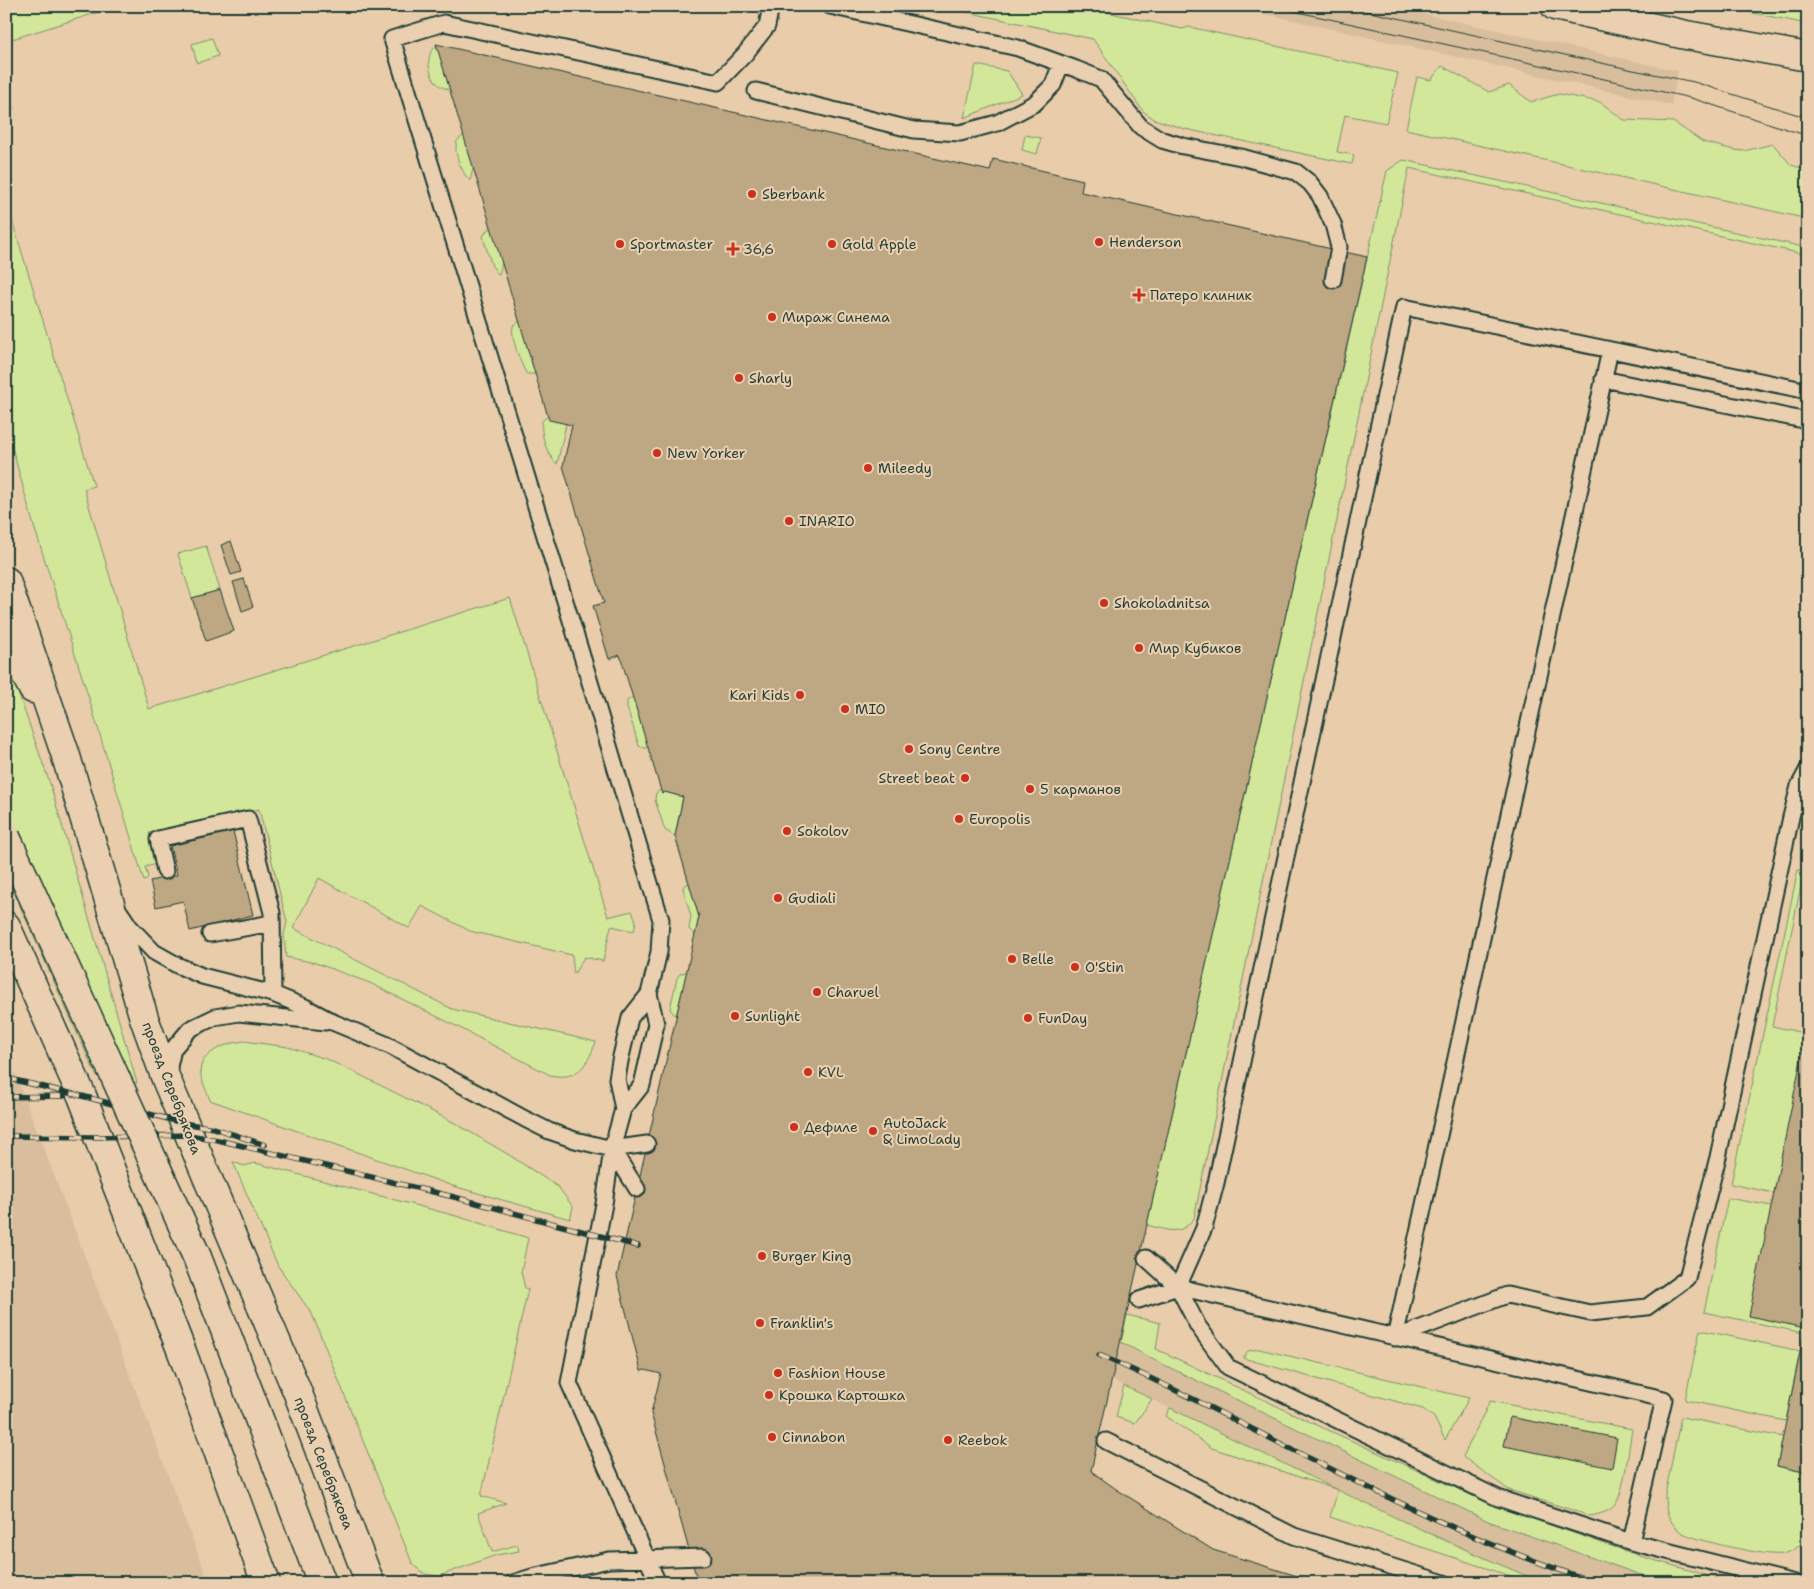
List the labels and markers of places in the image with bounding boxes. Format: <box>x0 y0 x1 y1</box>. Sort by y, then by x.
place label: Sberbank <box>762 185 825 203</box>
marker: Sberbank <box>746 188 758 200</box>
place label: Henderson <box>1109 233 1182 251</box>
place label: Sportmaster <box>630 235 713 253</box>
place label: Gold Apple <box>842 235 917 253</box>
marker: Henderson <box>1093 236 1105 248</box>
marker: Sportmaster <box>614 238 626 250</box>
marker: Gold Apple <box>826 238 838 250</box>
place label: 36,6 <box>743 240 774 258</box>
marker: 36,6 <box>727 243 739 255</box>
place label: Патеро клиник <box>1150 286 1253 304</box>
marker: Патеро клиник <box>1132 288 1146 302</box>
place label: Мираж Синема <box>782 308 890 326</box>
marker: Мираж Синема <box>766 311 778 323</box>
place label: Sharly <box>749 369 792 387</box>
marker: Sharly <box>733 372 745 384</box>
place label: New Yorker <box>667 444 746 462</box>
marker: New Yorker <box>651 447 663 459</box>
place label: Mileedy <box>878 459 932 477</box>
marker: Mileedy <box>862 462 874 474</box>
place label: INARIO <box>799 512 855 530</box>
marker: INARIO <box>783 515 795 527</box>
place label: Shokoladnitsa <box>1114 594 1210 612</box>
marker: Shokoladnitsa <box>1098 597 1110 609</box>
place label: Мир Кубиков <box>1149 639 1241 657</box>
marker: Мир Кубиков <box>1133 642 1145 654</box>
place label: Kari Kids <box>730 686 790 704</box>
marker: Kari Kids <box>794 689 806 701</box>
place label: MIO <box>855 700 886 718</box>
marker: MIO <box>839 703 851 715</box>
place label: Sony Centre <box>919 740 1001 758</box>
marker: Sony Centre <box>903 743 915 755</box>
place label: Street beat <box>878 769 955 787</box>
marker: Street beat <box>959 772 971 784</box>
place label: 5 карманов <box>1040 780 1121 798</box>
marker: 5 карманов <box>1024 783 1036 795</box>
place label: Europolis <box>969 810 1031 828</box>
marker: Europolis <box>953 813 965 825</box>
place label: Sokolov <box>797 822 849 840</box>
marker: Sokolov <box>781 825 793 837</box>
place label: Gudiali <box>788 889 836 907</box>
marker: Gudiali <box>772 892 784 904</box>
place label: Belle <box>1022 950 1054 968</box>
marker: Belle <box>1006 953 1018 965</box>
place label: O'Stin <box>1085 958 1124 976</box>
marker: O'Stin <box>1069 961 1081 973</box>
place label: Charuel <box>827 983 879 1001</box>
marker: Charuel <box>811 986 823 998</box>
place label: Sunlight <box>745 1007 800 1025</box>
place label: FunDay <box>1038 1009 1087 1027</box>
marker: Sunlight <box>729 1010 741 1022</box>
marker: FunDay <box>1022 1012 1034 1024</box>
place label: KVL <box>818 1063 844 1081</box>
marker: KVL <box>802 1066 814 1078</box>
place label: AutoJack & LimoLady <box>883 1114 961 1148</box>
place label: Дефиле <box>804 1118 858 1136</box>
marker: Дефиле <box>788 1121 800 1133</box>
marker: AutoJack & LimoLady <box>867 1125 879 1137</box>
place label: Burger King <box>772 1247 851 1265</box>
marker: Burger King <box>756 1250 768 1262</box>
place label: Franklin's <box>770 1314 833 1332</box>
marker: Franklin's <box>754 1317 766 1329</box>
place label: Fashion House <box>788 1364 886 1382</box>
marker: Fashion House <box>772 1367 784 1379</box>
place label: Крошка Картошка <box>779 1386 905 1404</box>
marker: Крошка Картошка <box>763 1389 775 1401</box>
place label: Cinnabon <box>782 1428 846 1446</box>
marker: Cinnabon <box>766 1431 778 1443</box>
place label: Reebok <box>958 1431 1008 1449</box>
marker: Reebok <box>942 1434 954 1446</box>

